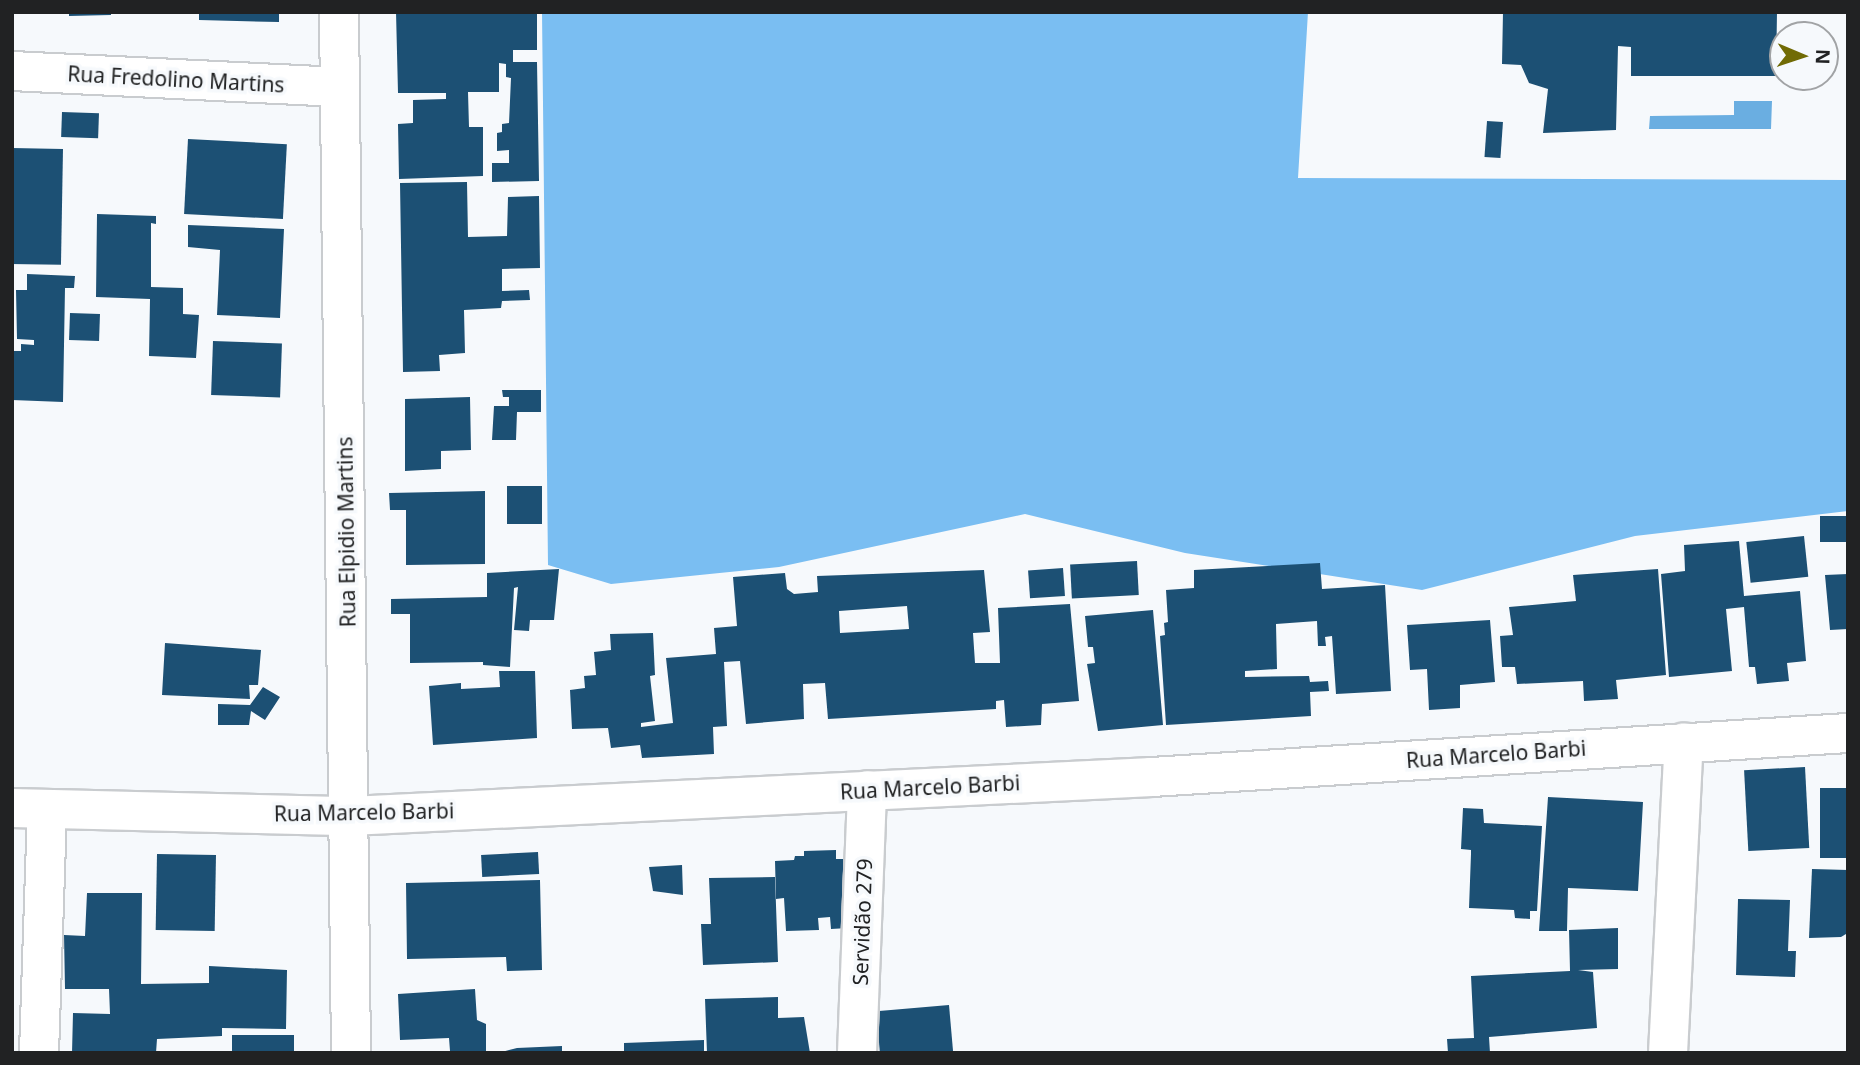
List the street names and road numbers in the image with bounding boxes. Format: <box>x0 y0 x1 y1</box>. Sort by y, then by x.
street label: Rua Fredolino Martins <box>67 61 285 97</box>
street label: Rua Elpidio Martins <box>332 436 360 628</box>
street label: Rua Marcelo Barbi <box>1405 735 1587 773</box>
street label: Rua Marcelo Barbi <box>839 770 1021 804</box>
street label: Rua Marcelo Barbi <box>274 798 454 826</box>
street label: Servidão 279 <box>847 858 877 986</box>

